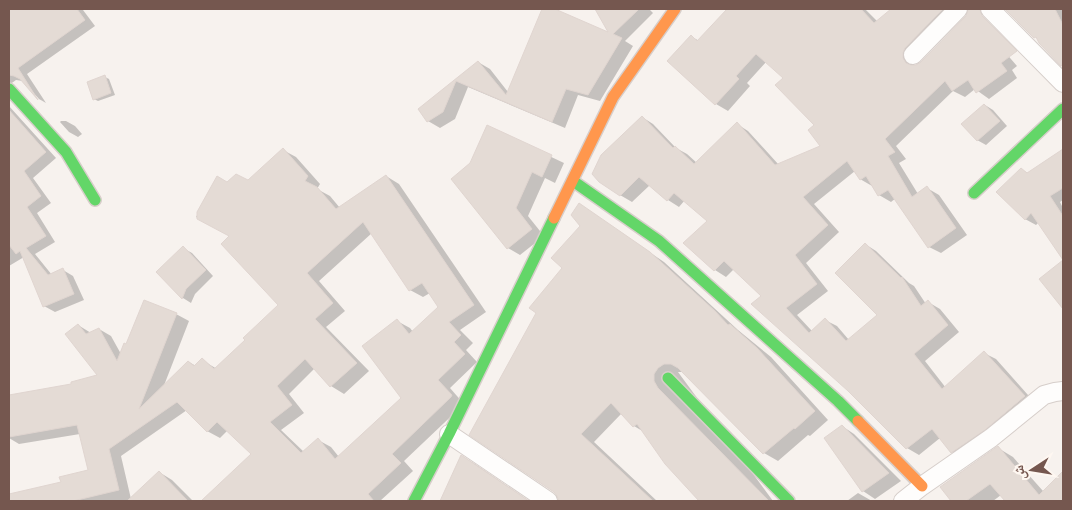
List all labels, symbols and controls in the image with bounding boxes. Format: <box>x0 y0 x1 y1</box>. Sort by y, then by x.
north arrow <box>1007 445 1057 495</box>
text: ش <box>1009 463 1030 482</box>

